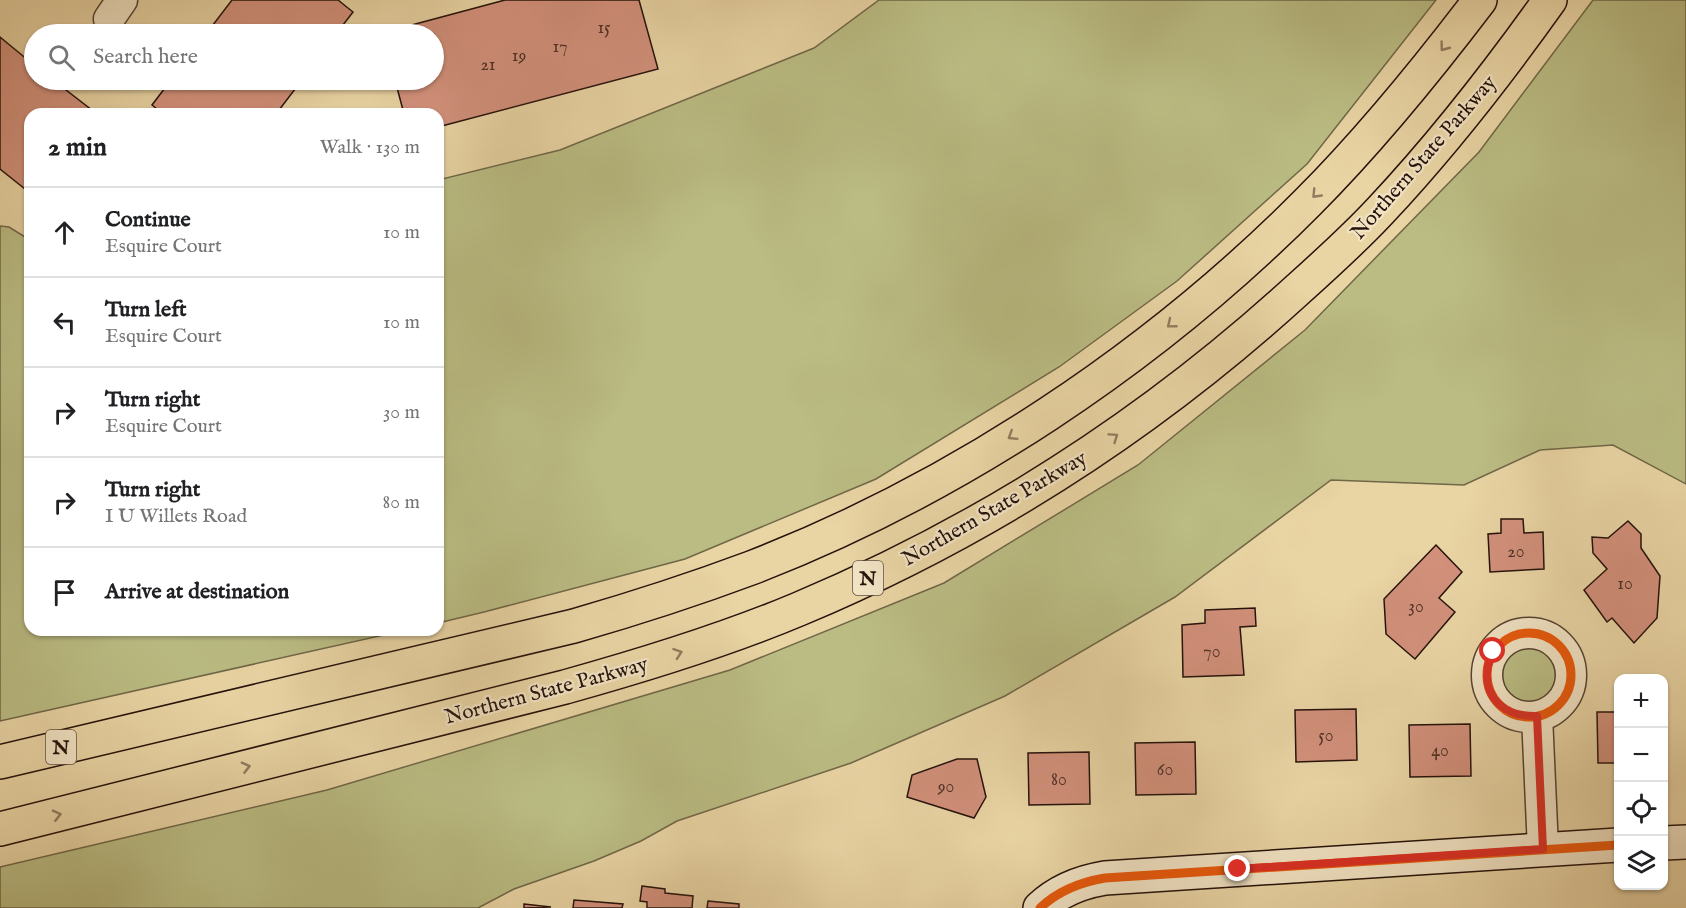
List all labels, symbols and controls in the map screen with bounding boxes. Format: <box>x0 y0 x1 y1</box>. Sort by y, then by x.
house number: 15 <box>597 17 611 40</box>
search box <box>24 24 444 90</box>
house number: 17 <box>552 36 568 59</box>
one-way arrow <box>1441 40 1452 51</box>
icon: search <box>45 41 78 74</box>
text: Search here <box>93 43 198 71</box>
house number: 19 <box>512 45 526 68</box>
house number: 21 <box>480 54 496 77</box>
street label: Northern State Parkway <box>1345 70 1503 246</box>
text: 2 min <box>48 131 107 164</box>
text: Walk · 130 m <box>320 135 420 160</box>
one-way arrow <box>1313 186 1324 197</box>
text: Continue <box>105 206 191 234</box>
icon: ahead <box>48 216 81 249</box>
text: 10 m <box>383 220 420 245</box>
text: Esquire Court <box>105 234 222 259</box>
text: Turn left <box>105 296 187 324</box>
icon: left <box>48 306 81 339</box>
text: 10 m <box>383 310 420 335</box>
one-way arrow <box>1167 316 1178 327</box>
text: Esquire Court <box>105 324 222 349</box>
text: Turn right <box>105 386 200 414</box>
icon: right <box>48 396 81 429</box>
text: 30 m <box>383 400 420 425</box>
text: Esquire Court <box>105 414 222 439</box>
one-way arrow <box>1008 429 1018 441</box>
one-way arrow <box>1108 433 1119 444</box>
street label: Northern State Parkway <box>897 445 1093 573</box>
text: Turn right <box>105 476 200 504</box>
icon: right <box>48 486 81 519</box>
text: 80 m <box>383 490 420 515</box>
text: I U Willets Road <box>105 504 247 529</box>
house number: 20 <box>1507 541 1525 564</box>
road number: N <box>853 561 883 595</box>
house number: 10 <box>1617 573 1633 596</box>
icon: arrive <box>48 576 81 609</box>
text: Arrive at destination <box>105 578 289 606</box>
house number: 30 <box>1408 596 1424 619</box>
route start <box>1479 637 1505 663</box>
house number: 70 <box>1203 641 1221 664</box>
one-way arrow <box>672 648 683 661</box>
street label: Northern State Parkway <box>442 651 652 732</box>
map controls <box>1614 674 1668 890</box>
button: + <box>1614 674 1668 728</box>
house number: 50 <box>1318 725 1334 748</box>
button: − <box>1614 728 1668 782</box>
road number: N <box>46 730 76 764</box>
house number: 40 <box>1431 740 1449 763</box>
house number: 60 <box>1157 759 1173 782</box>
one-way arrow <box>241 762 251 775</box>
house number: 80 <box>1051 769 1067 792</box>
house number: 90 <box>937 776 954 799</box>
button: locate <box>1614 782 1668 836</box>
one-way arrow <box>52 809 62 822</box>
button: layers <box>1614 836 1668 890</box>
route end <box>1224 855 1250 881</box>

